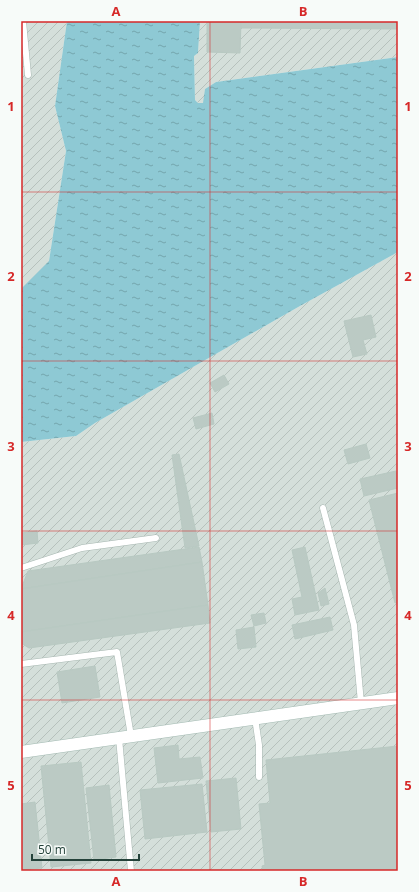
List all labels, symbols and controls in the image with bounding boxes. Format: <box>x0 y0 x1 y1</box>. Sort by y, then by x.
text: A <box>112 2 121 20</box>
text: B <box>299 2 308 20</box>
text: 1 <box>7 97 15 115</box>
text: 1 <box>404 97 412 115</box>
text: 2 <box>7 267 15 285</box>
text: 2 <box>404 267 412 285</box>
text: 3 <box>7 437 15 455</box>
text: 3 <box>404 437 412 455</box>
text: 4 <box>7 606 15 624</box>
text: 4 <box>404 606 412 624</box>
text: 5 <box>7 776 15 794</box>
text: 5 <box>404 776 412 794</box>
scale bar <box>32 836 139 862</box>
text: 50 m <box>38 841 66 858</box>
text: A <box>112 872 121 890</box>
text: B <box>299 872 308 890</box>

